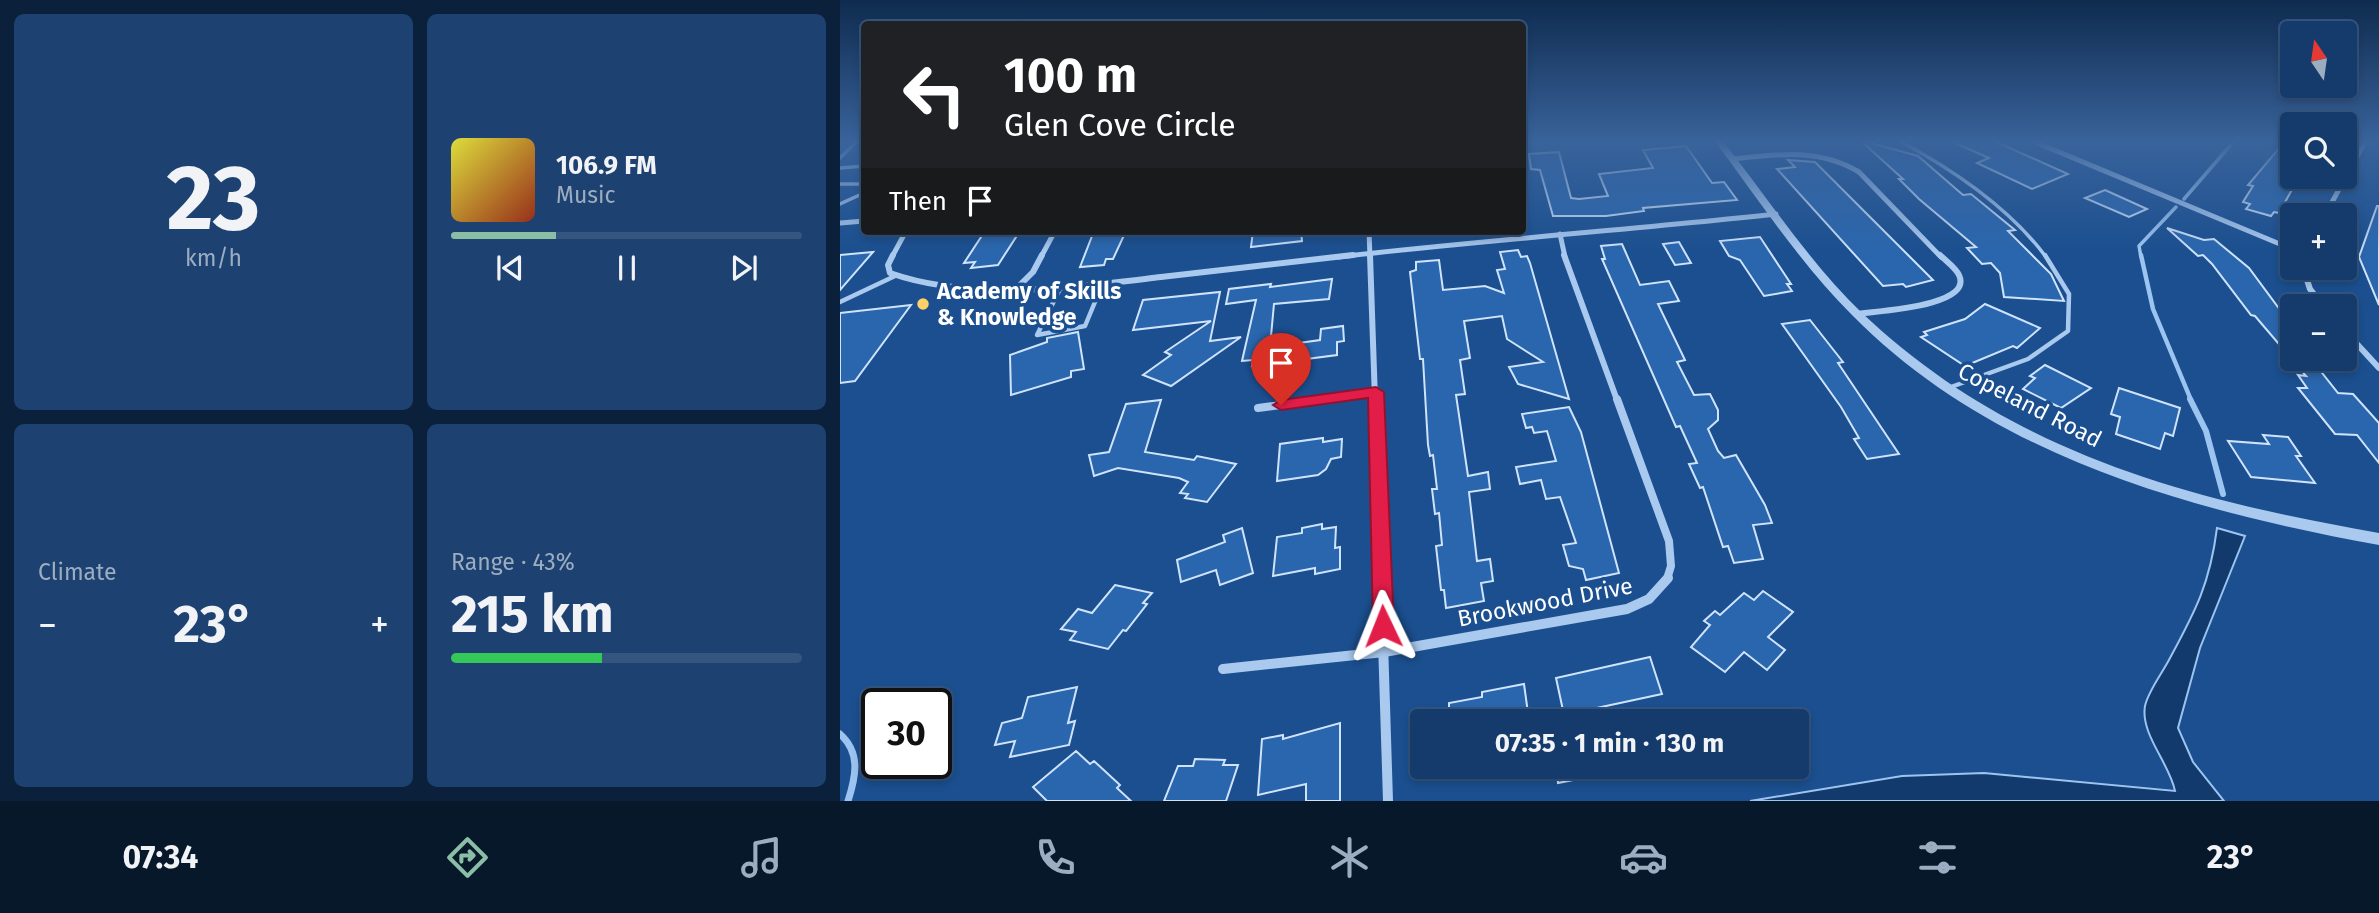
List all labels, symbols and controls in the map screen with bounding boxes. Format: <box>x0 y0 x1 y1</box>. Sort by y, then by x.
north arrow <box>2280 21 2357 98</box>
map controls <box>2280 21 2357 371</box>
text: 100 m <box>1004 46 1137 105</box>
icon: left <box>889 49 980 140</box>
text: Glen Cove Circle <box>1004 106 1236 144</box>
button: search <box>2280 112 2357 189</box>
text: 23 <box>167 144 260 253</box>
text: 106.9 FM <box>556 150 657 181</box>
text: Music <box>556 181 616 209</box>
icon: arrive <box>961 182 999 220</box>
text: Then <box>889 186 947 217</box>
button: + <box>2280 203 2357 280</box>
text: km/h <box>185 244 242 272</box>
icon: previous <box>491 249 529 287</box>
icon: pause <box>608 249 646 287</box>
icon: next <box>725 249 763 287</box>
place label: Academy of Skills & Knowledge <box>936 277 1121 331</box>
button: − <box>2280 294 2357 371</box>
marker: Academy of Skills & Knowledge <box>915 296 931 312</box>
pin <box>1251 333 1311 405</box>
icon: arrive <box>1262 344 1300 382</box>
street label: Copeland Road <box>1953 357 2107 453</box>
text: Range · 43% <box>451 548 575 576</box>
text: Climate <box>38 558 117 586</box>
street label: Brookwood Drive <box>1455 571 1635 633</box>
text: 215 km <box>451 583 614 646</box>
position arrow <box>1346 589 1420 663</box>
text: 23° <box>173 593 254 656</box>
text: − <box>38 602 57 648</box>
text: + <box>370 602 389 648</box>
speed limit sign: 30 <box>861 688 952 779</box>
text: 07:35 · 1 min · 130 m <box>1495 728 1724 759</box>
icon: directions <box>443 833 492 882</box>
icon: music <box>737 833 786 882</box>
icon: phone <box>1031 833 1080 882</box>
icon: climate <box>1325 833 1374 882</box>
icon: car <box>1619 833 1668 882</box>
icon: filters <box>1913 833 1962 882</box>
text: 07:34 <box>122 838 198 876</box>
text: 23° <box>2207 838 2257 876</box>

